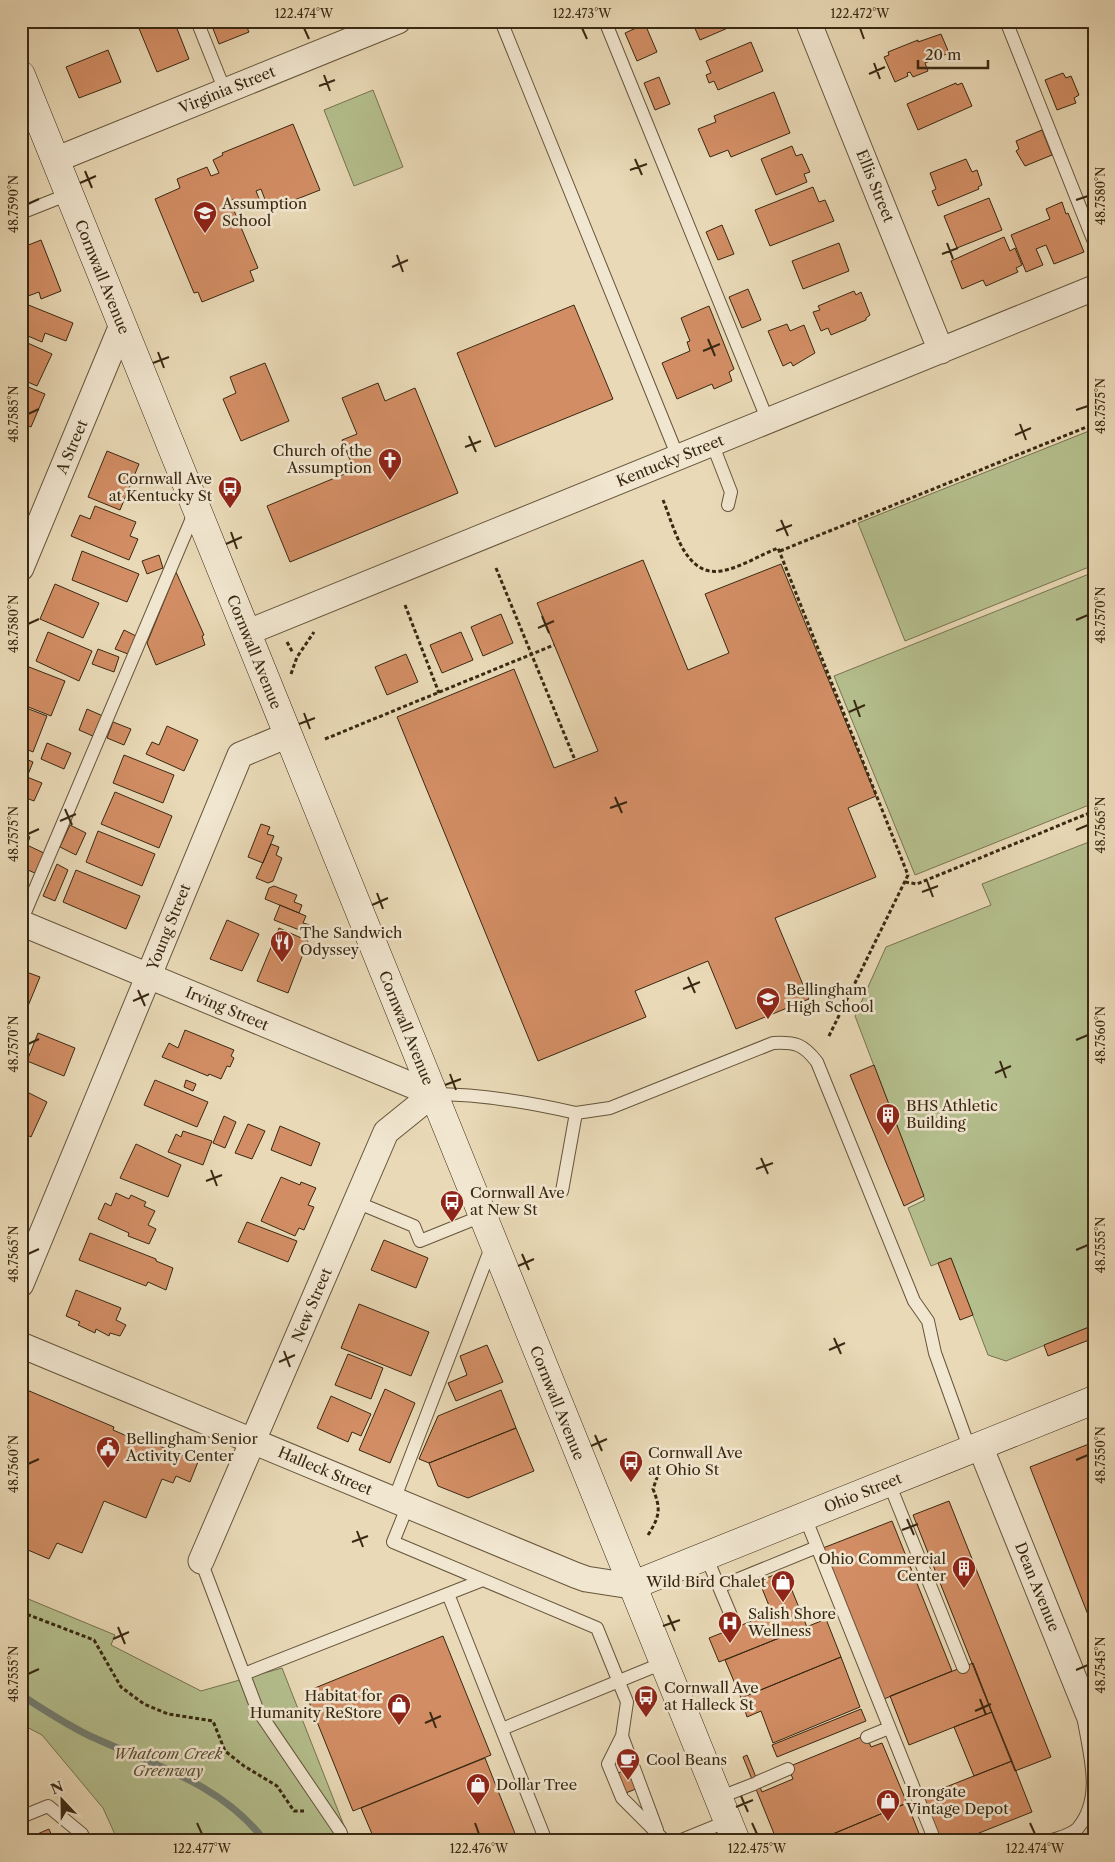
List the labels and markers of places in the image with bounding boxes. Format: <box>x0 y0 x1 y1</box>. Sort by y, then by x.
place label: Assumption School <box>221 194 308 230</box>
school or university icon: Assumption School <box>192 200 218 234</box>
place label: Church of the Assumption <box>273 441 373 477</box>
church icon: Church of the Assumption <box>377 447 403 481</box>
place label: Cornwall Ave at Kentucky St <box>109 469 213 505</box>
bus stop icon: Cornwall Ave at Kentucky St <box>217 475 243 509</box>
place label: The Sandwich Odyssey <box>300 923 403 959</box>
restaurant icon: The Sandwich Odyssey <box>269 929 295 963</box>
place label: Bellingham High School <box>786 980 874 1016</box>
school or university icon: Bellingham High School <box>755 986 781 1020</box>
place label: BHS Athletic Building <box>906 1096 998 1132</box>
building icon: BHS Athletic Building <box>875 1102 901 1136</box>
place label: Cornwall Ave at New St <box>470 1183 565 1219</box>
bus stop icon: Cornwall Ave at New St <box>439 1189 465 1223</box>
place label: Bellingham Senior Activity Center <box>125 1429 258 1465</box>
public building icon: Bellingham Senior Activity Center <box>95 1435 121 1469</box>
place label: Cornwall Ave at Ohio St <box>648 1443 743 1479</box>
bus stop icon: Cornwall Ave at Ohio St <box>618 1449 644 1483</box>
place label: Ohio Commercial Center <box>818 1549 947 1585</box>
building icon: Ohio Commercial Center <box>951 1555 977 1589</box>
shop icon: Wild Bird Chalet <box>770 1569 796 1603</box>
place label: Wild Bird Chalet <box>645 1572 767 1591</box>
place label: Salish Shore Wellness <box>747 1604 836 1640</box>
hospital icon: Salish Shore Wellness <box>717 1610 743 1644</box>
place label: Cornwall Ave at Halleck St <box>664 1678 759 1714</box>
bus stop icon: Cornwall Ave at Halleck St <box>633 1684 659 1718</box>
place label: Habitat for Humanity ReStore <box>250 1686 383 1722</box>
shop icon: Habitat for Humanity ReStore <box>386 1692 412 1726</box>
cafe icon: Cool Beans <box>615 1747 641 1781</box>
place label: Cool Beans <box>646 1750 727 1769</box>
shop icon: Dollar Tree <box>465 1772 491 1806</box>
place label: Dollar Tree <box>496 1775 577 1794</box>
place label: Irongate Vintage Depot <box>905 1782 1009 1818</box>
shop icon: Irongate Vintage Depot <box>875 1788 901 1822</box>

